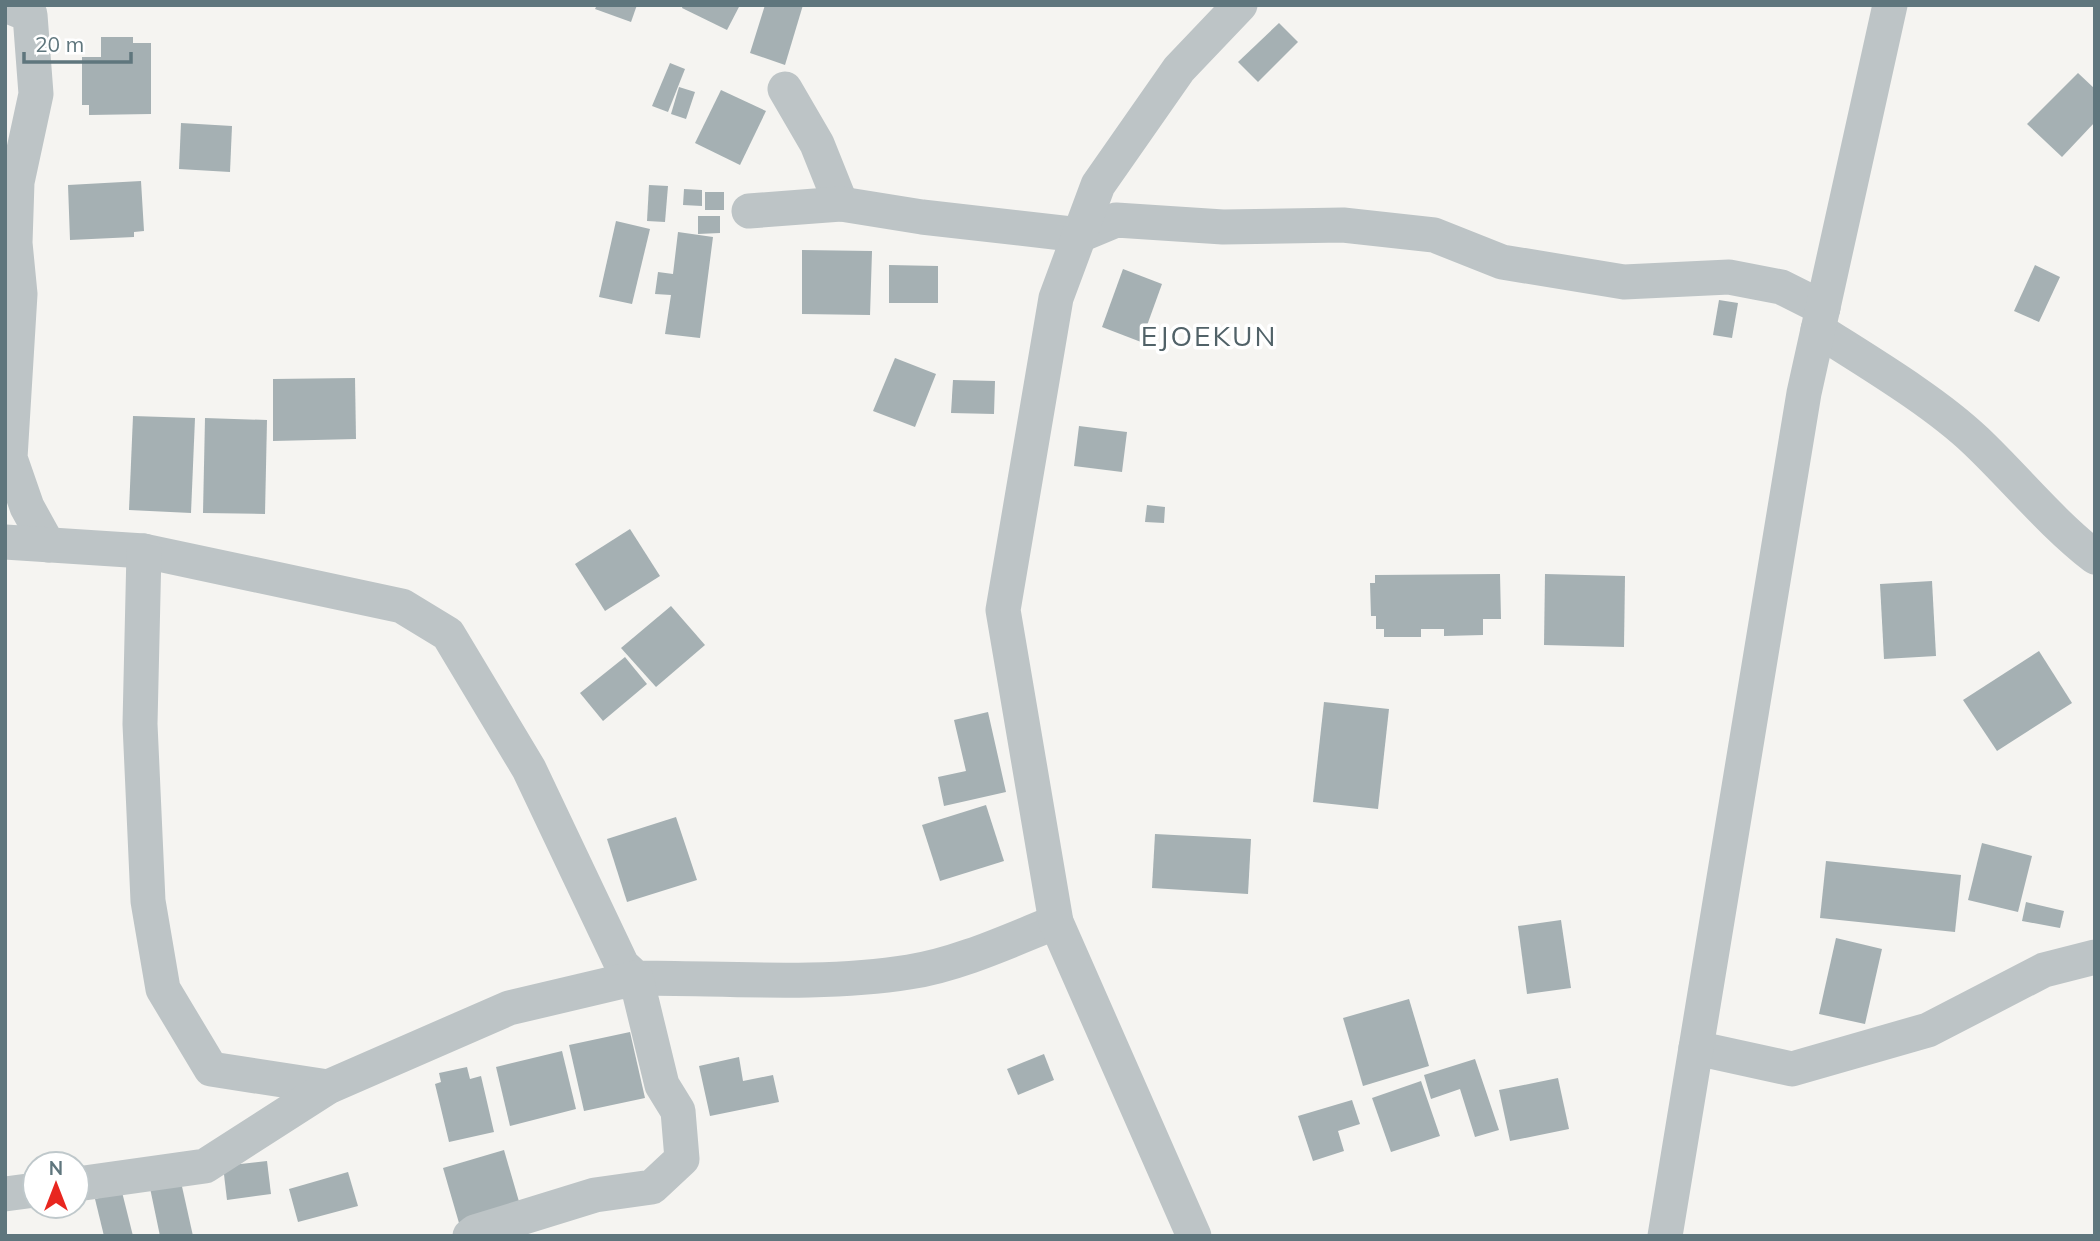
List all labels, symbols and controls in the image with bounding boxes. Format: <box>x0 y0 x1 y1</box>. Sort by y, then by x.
scale bar <box>24 21 131 65</box>
text: 20 m <box>35 31 84 57</box>
district label: EJOEKUN <box>1141 318 1277 353</box>
north arrow <box>21 1150 91 1220</box>
text: N <box>49 1156 63 1180</box>

